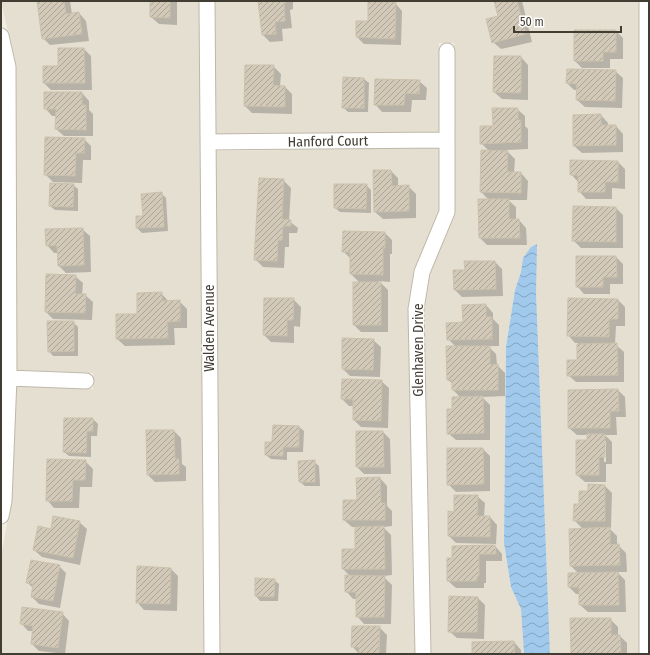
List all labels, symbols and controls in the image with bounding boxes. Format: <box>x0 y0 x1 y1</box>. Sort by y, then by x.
scale bar <box>514 8 621 34</box>
text: 50 m <box>520 15 544 29</box>
street label: Hanford Court <box>288 132 369 151</box>
street label: Walden Avenue <box>201 284 218 372</box>
street label: Glenhaven Drive <box>410 303 427 397</box>

